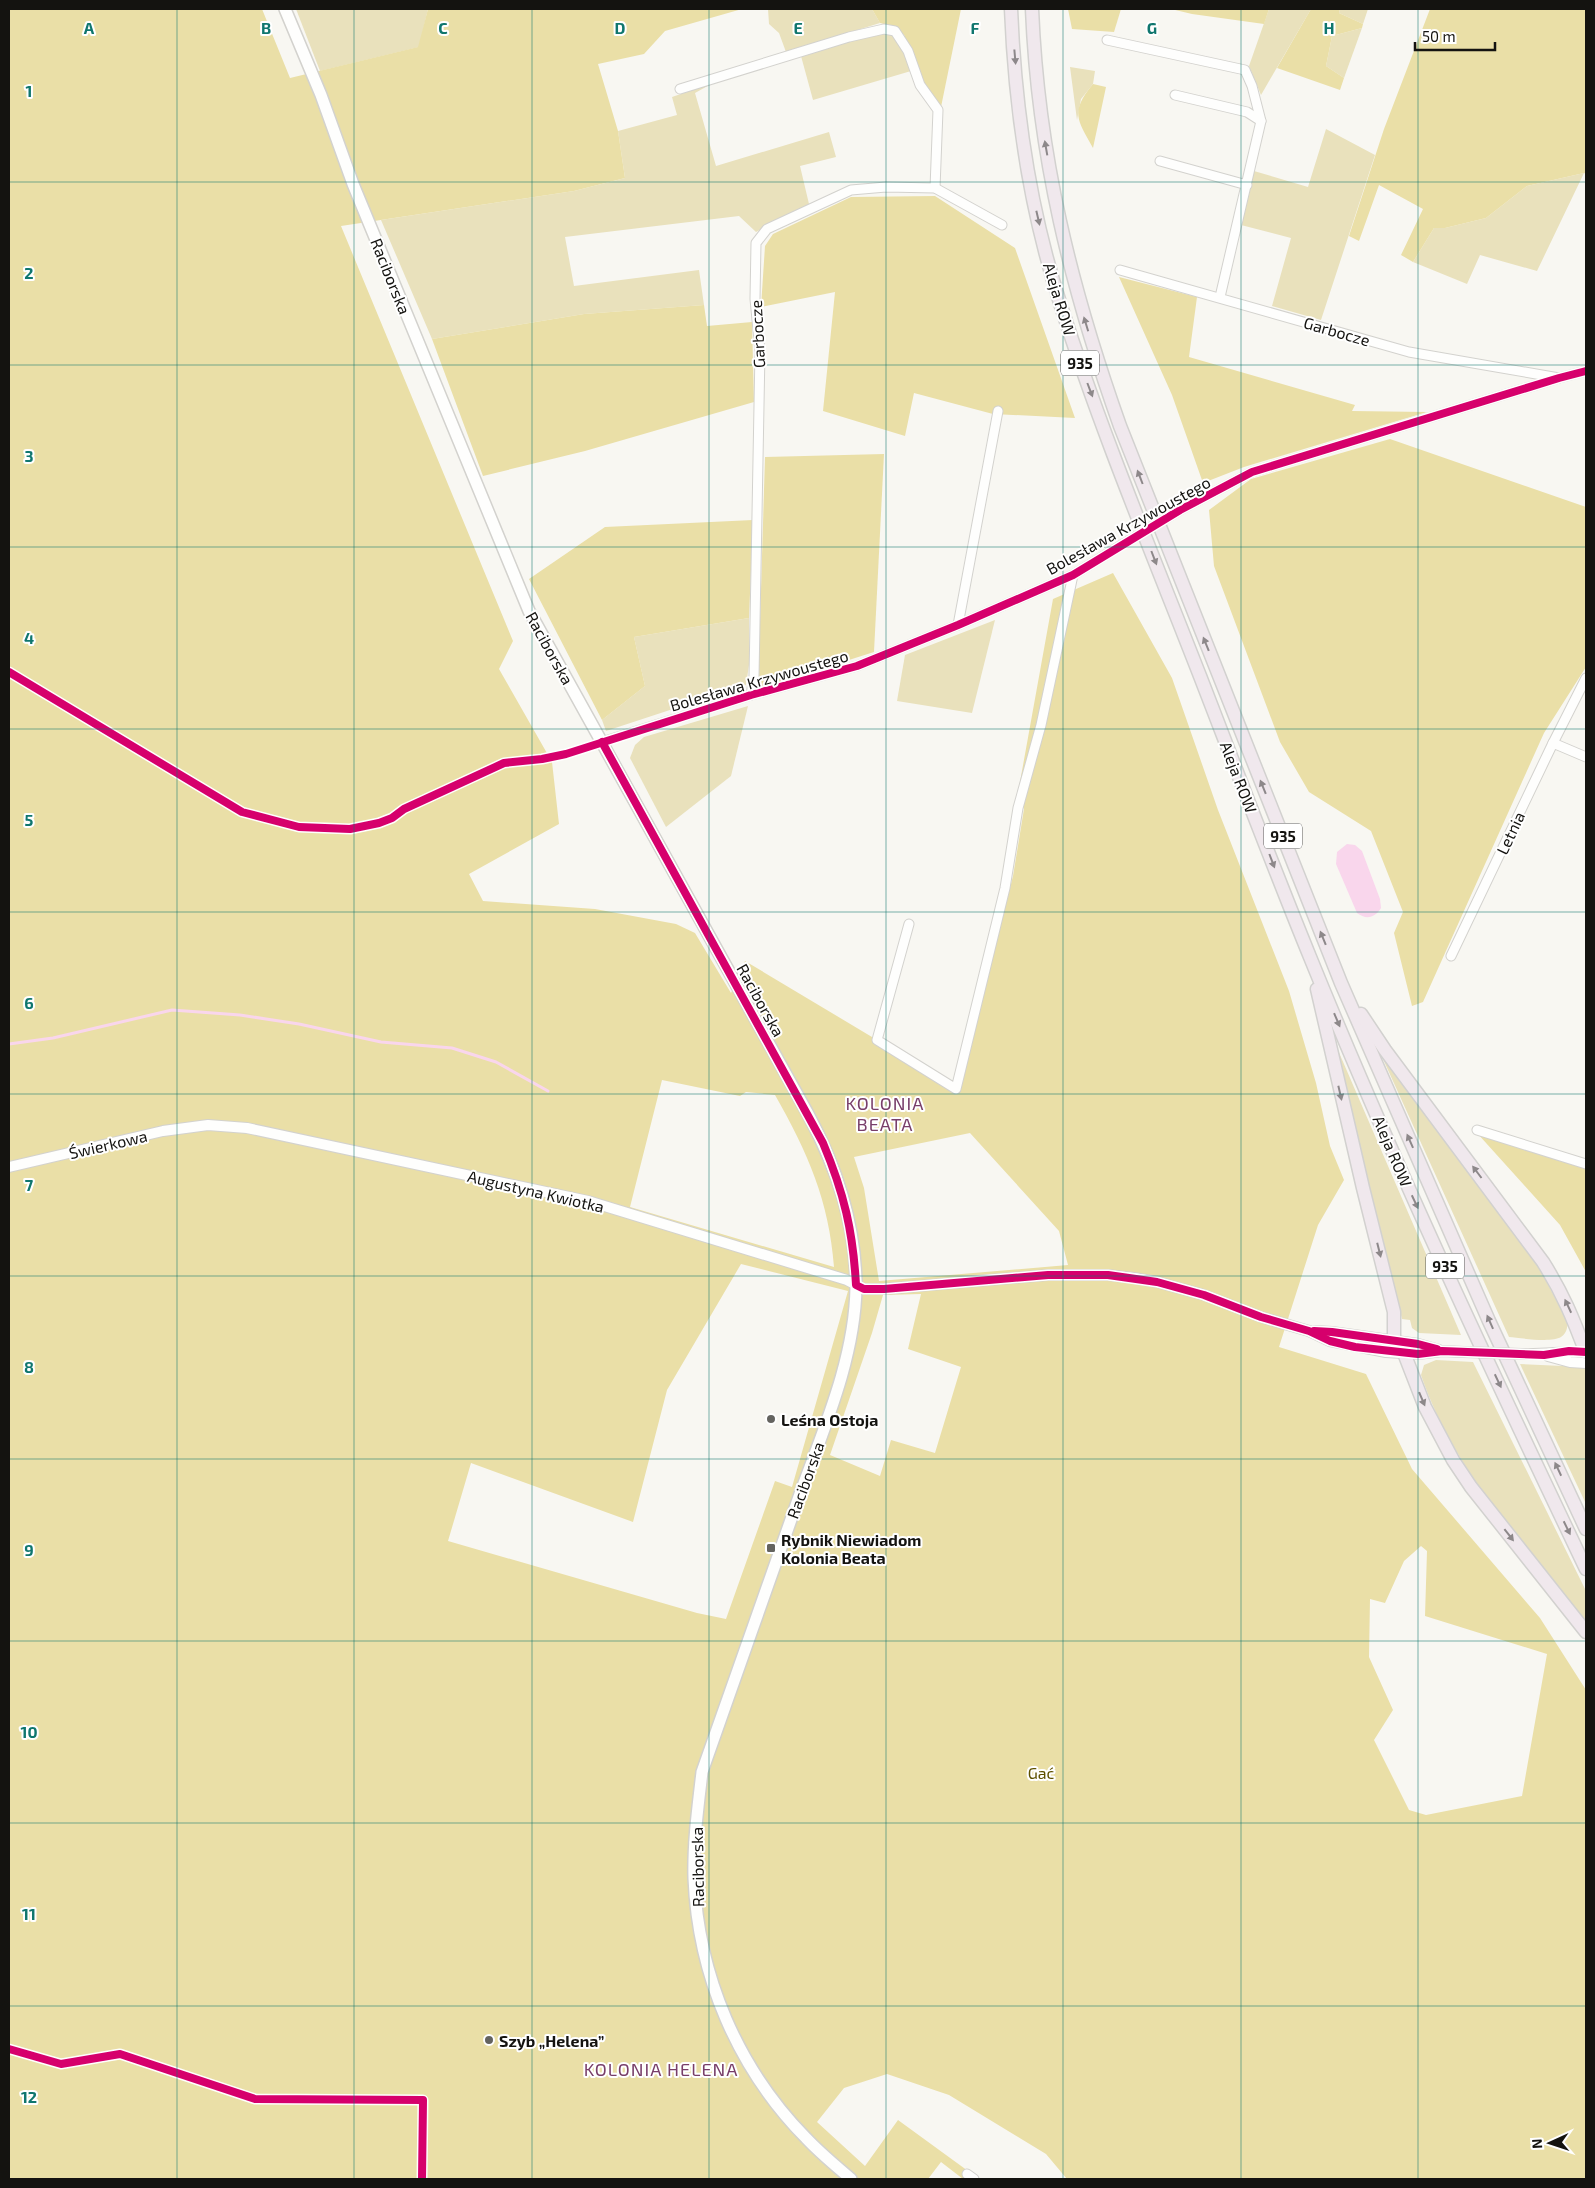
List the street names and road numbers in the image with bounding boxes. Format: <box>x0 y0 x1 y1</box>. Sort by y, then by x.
street label: Raciborska <box>367 235 415 317</box>
street label: Aleja ROW <box>1039 260 1080 338</box>
street label: Garbocze <box>746 300 768 368</box>
street label: Garbocze <box>1302 312 1372 350</box>
road number: 935 <box>1061 350 1099 376</box>
street label: Bolesława Krzywoustego <box>1043 472 1213 578</box>
street label: Raciborska <box>522 608 578 688</box>
street label: Bolesława Krzywoustego <box>668 645 850 715</box>
street label: Aleja ROW <box>1216 738 1261 816</box>
street label: Letnia <box>1492 809 1528 857</box>
road number: 935 <box>1264 824 1302 848</box>
street label: Raciborska <box>733 960 789 1040</box>
street label: Aleja ROW <box>1369 1113 1416 1190</box>
street label: Świerkowa <box>67 1126 149 1162</box>
street label: Augustyna Kwiotka <box>466 1166 606 1216</box>
road number: 935 <box>1426 1254 1464 1278</box>
street label: Raciborska <box>782 1439 828 1521</box>
street label: Raciborska <box>687 1827 707 1907</box>

